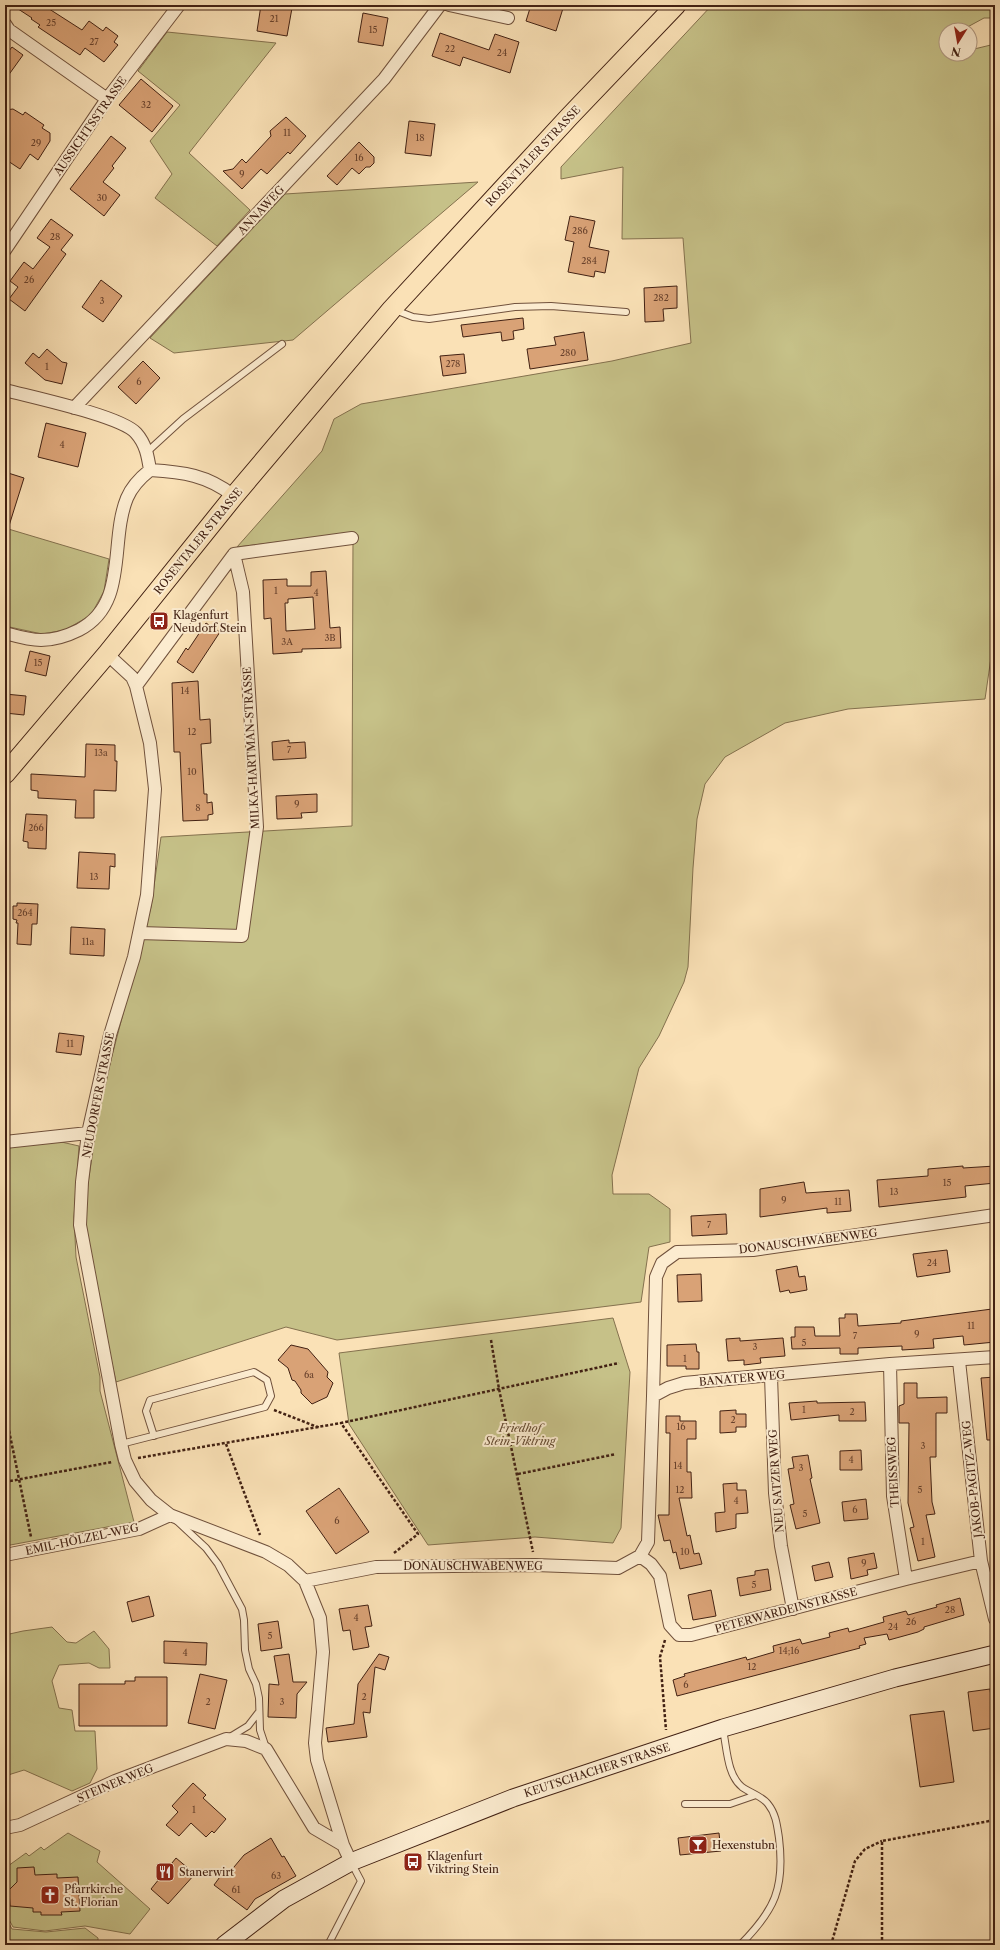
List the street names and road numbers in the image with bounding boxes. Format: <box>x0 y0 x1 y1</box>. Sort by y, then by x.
street label: AUSSICHTSSTRASSE <box>50 73 130 179</box>
street label: ROSENTALER STRASSE <box>483 102 584 209</box>
street label: ANNAWEG <box>234 182 287 238</box>
street label: ROSENTALER STRASSE <box>151 485 246 597</box>
street label: MILKA-HARTMAN-STRASSE <box>240 666 262 830</box>
street label: NEUDORFER STRASSE <box>79 1030 117 1159</box>
street label: DONAUSCHWABENWEG <box>738 1226 878 1256</box>
street label: BANATER WEG <box>698 1367 786 1389</box>
street label: JAKOB-PAGITZ-WEG <box>959 1420 985 1540</box>
street label: NEU SATZER WEG <box>765 1429 787 1533</box>
street label: THEISSWEG <box>884 1436 902 1508</box>
street label: EMIL-HÖLZEL-WEG <box>24 1519 140 1558</box>
street label: DONAUSCHWABENWEG <box>403 1559 543 1573</box>
street label: PETERWARDEINSTRASSE <box>713 1584 859 1636</box>
street label: KEUTSCHACHER STRASSE <box>522 1740 672 1800</box>
street label: STEINER WEG <box>75 1761 156 1805</box>

